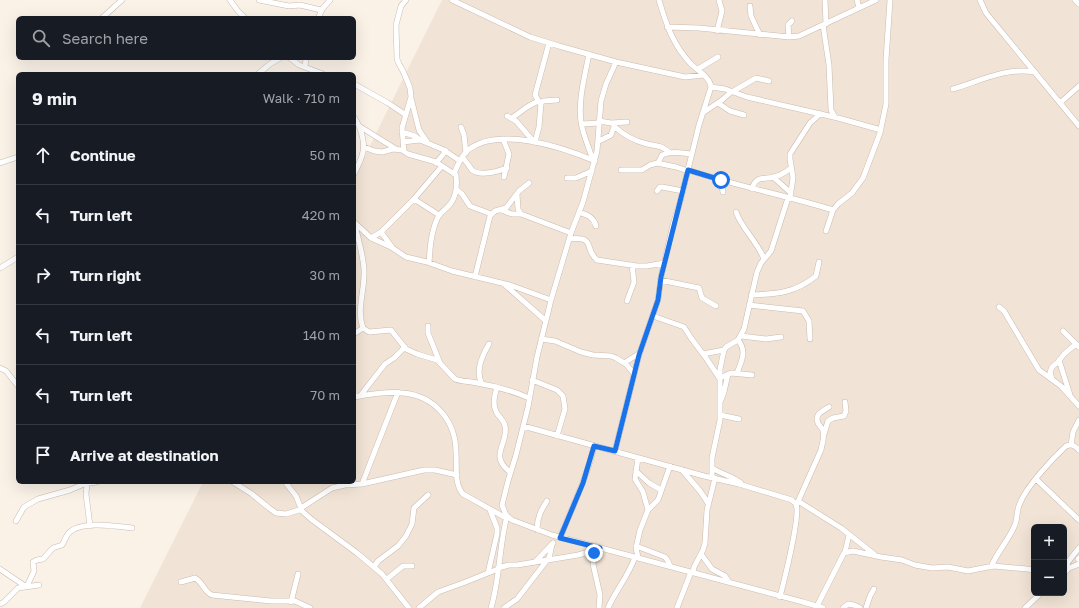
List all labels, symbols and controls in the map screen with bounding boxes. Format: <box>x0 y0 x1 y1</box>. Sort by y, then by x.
search box <box>16 16 356 60</box>
icon: search <box>30 27 52 49</box>
text: Search here <box>62 29 148 47</box>
text: 9 min <box>32 88 77 109</box>
text: Walk · 710 m <box>263 90 340 106</box>
icon: ahead <box>32 144 54 166</box>
text: Continue <box>70 146 136 164</box>
text: 50 m <box>310 147 340 163</box>
route start <box>712 171 730 189</box>
icon: left <box>32 204 54 226</box>
text: Turn left <box>70 206 132 224</box>
text: 420 m <box>302 207 340 223</box>
icon: right <box>32 264 54 286</box>
text: Turn right <box>70 266 141 284</box>
text: 30 m <box>310 267 340 283</box>
icon: left <box>32 324 54 346</box>
text: Turn left <box>70 326 132 344</box>
text: 140 m <box>303 327 340 343</box>
icon: left <box>32 384 54 406</box>
text: Turn left <box>70 386 132 404</box>
text: 70 m <box>310 387 340 403</box>
icon: arrive <box>32 444 54 466</box>
text: Arrive at destination <box>70 446 219 464</box>
map controls <box>1031 524 1067 596</box>
button: + <box>1031 524 1067 560</box>
route end <box>585 544 603 562</box>
button: − <box>1031 560 1067 596</box>

